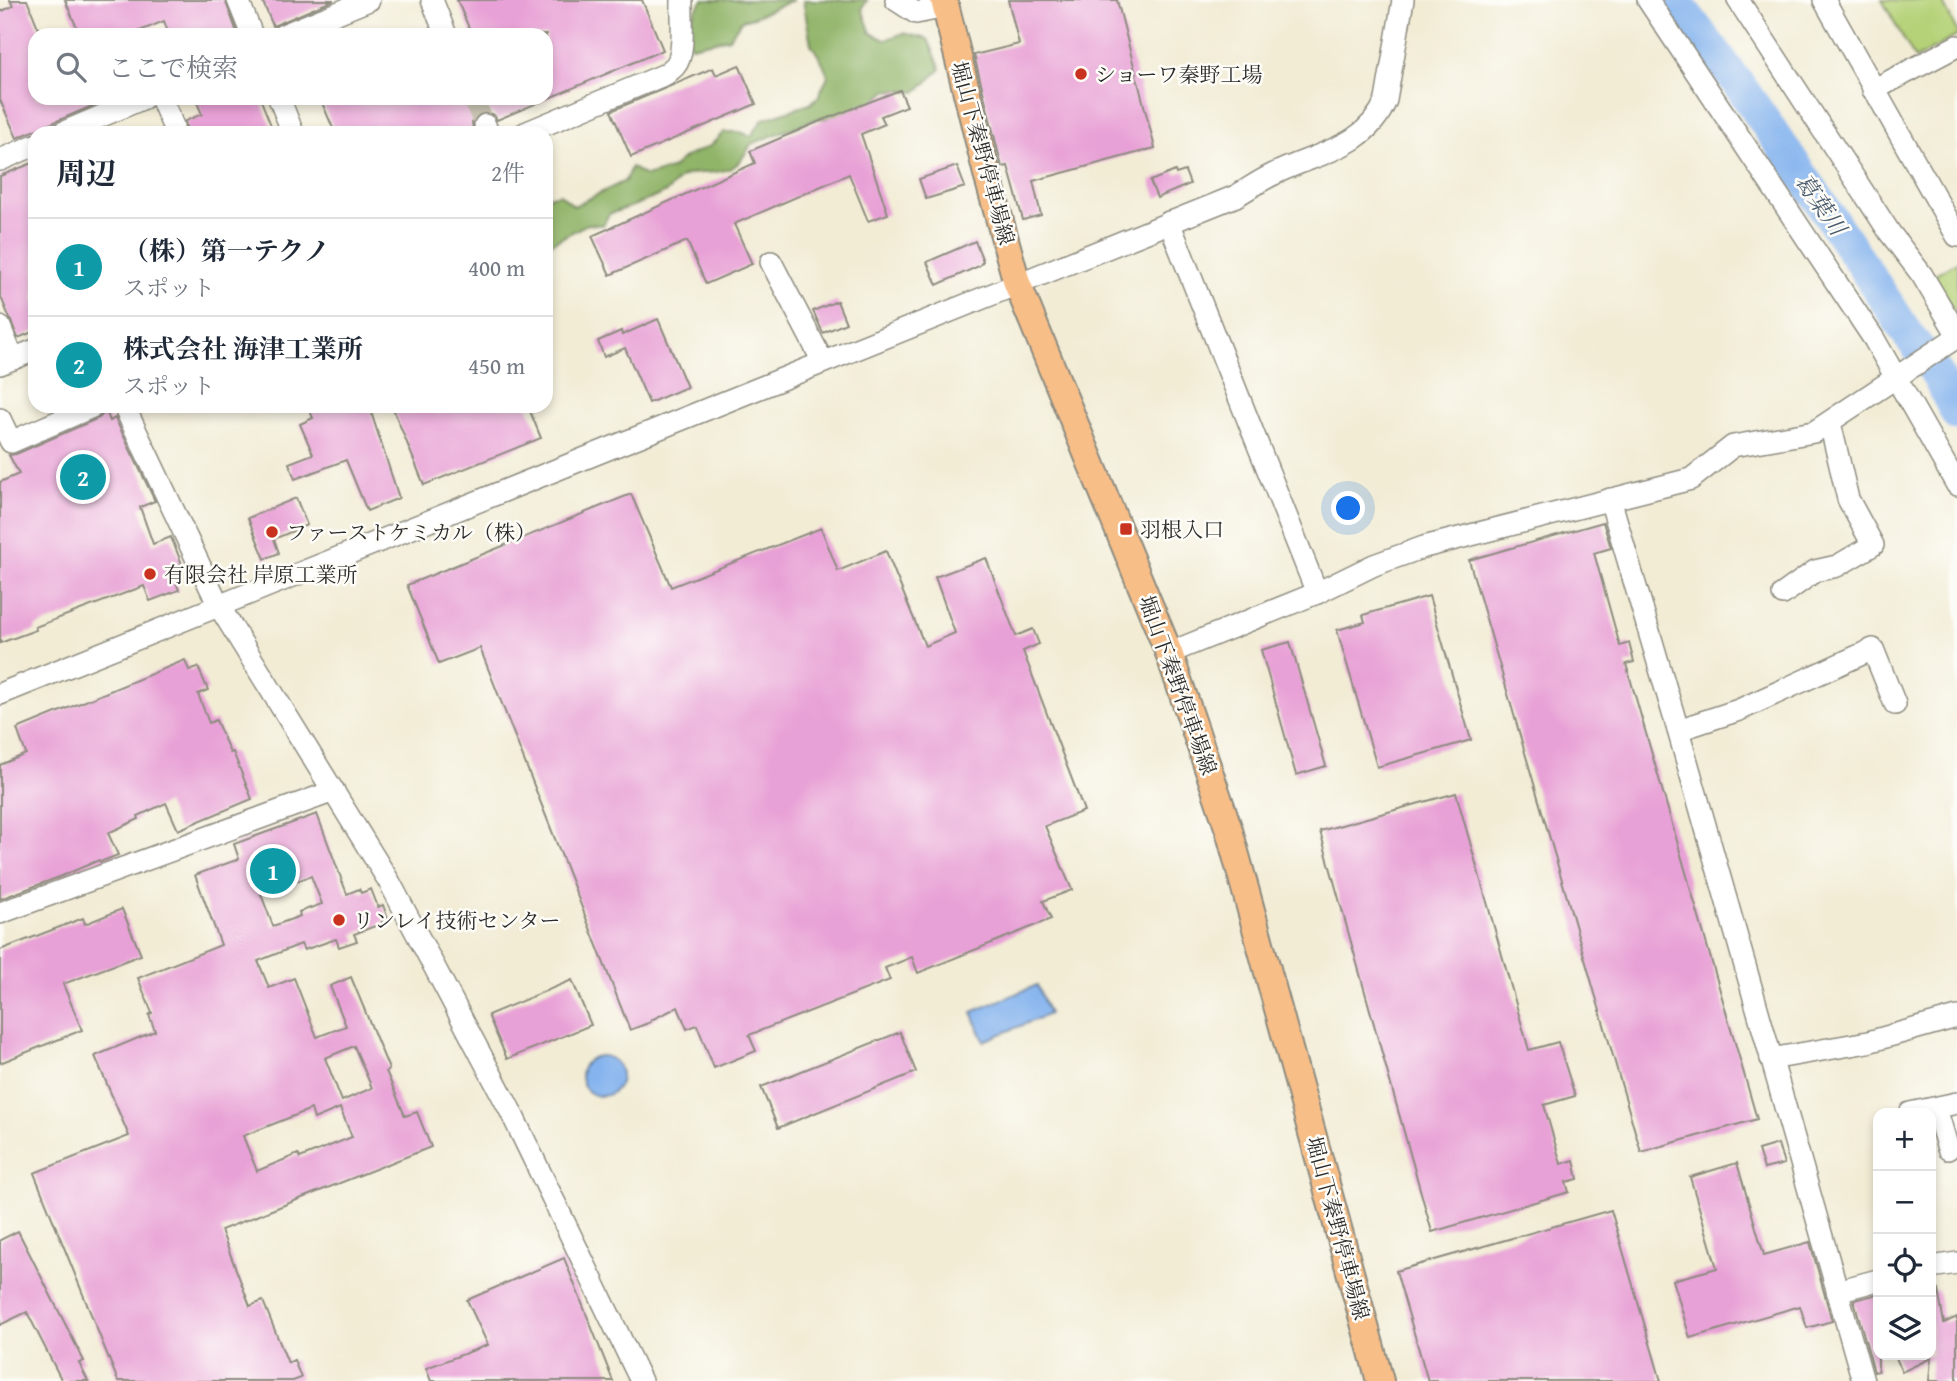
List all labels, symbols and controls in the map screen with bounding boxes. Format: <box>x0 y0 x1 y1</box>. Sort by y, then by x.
search box <box>28 28 553 105</box>
icon: search <box>52 48 90 86</box>
text: ここで検索 <box>108 48 238 87</box>
street label: 堀山下秦野停車場線 <box>944 58 1022 248</box>
place label: ショーワ秦野工場 <box>1095 59 1263 90</box>
marker: ショーワ秦野工場 <box>1073 66 1089 82</box>
text: 周辺 <box>56 151 116 195</box>
text: 2件 <box>491 156 525 189</box>
water label: 葛葉川 <box>1788 166 1856 244</box>
text: （株）第一テクノ <box>123 231 329 270</box>
text: 1 <box>73 251 85 284</box>
text: 400 m <box>468 251 525 284</box>
text: スポット <box>123 271 215 304</box>
text: 株式会社 海津工業所 <box>123 329 363 368</box>
text: 2 <box>73 349 85 382</box>
text: 450 m <box>468 349 525 382</box>
text: スポット <box>123 369 215 402</box>
pin: 2 <box>60 451 106 503</box>
your location <box>1331 491 1365 525</box>
place label: 羽根入口 <box>1140 514 1224 545</box>
place label: ファーストケミカル（株） <box>286 517 536 548</box>
marker: 羽根入口 <box>1118 521 1134 537</box>
marker: ファーストケミカル（株） <box>264 524 280 540</box>
place label: 有限会社 岸原工業所 <box>164 559 358 590</box>
marker: 有限会社 岸原工業所 <box>142 566 158 582</box>
street label: 堀山下秦野停車場線 <box>1131 591 1225 779</box>
pin: 1 <box>250 845 296 897</box>
place label: リンレイ技術センター <box>353 905 561 936</box>
marker: リンレイ技術センター <box>331 912 347 928</box>
map controls <box>1873 1108 1936 1360</box>
button: + <box>1873 1108 1936 1171</box>
street label: 堀山下秦野停車場線 <box>1299 1133 1377 1323</box>
button: − <box>1873 1171 1936 1234</box>
button: locate <box>1873 1234 1936 1297</box>
button: layers <box>1873 1297 1936 1360</box>

